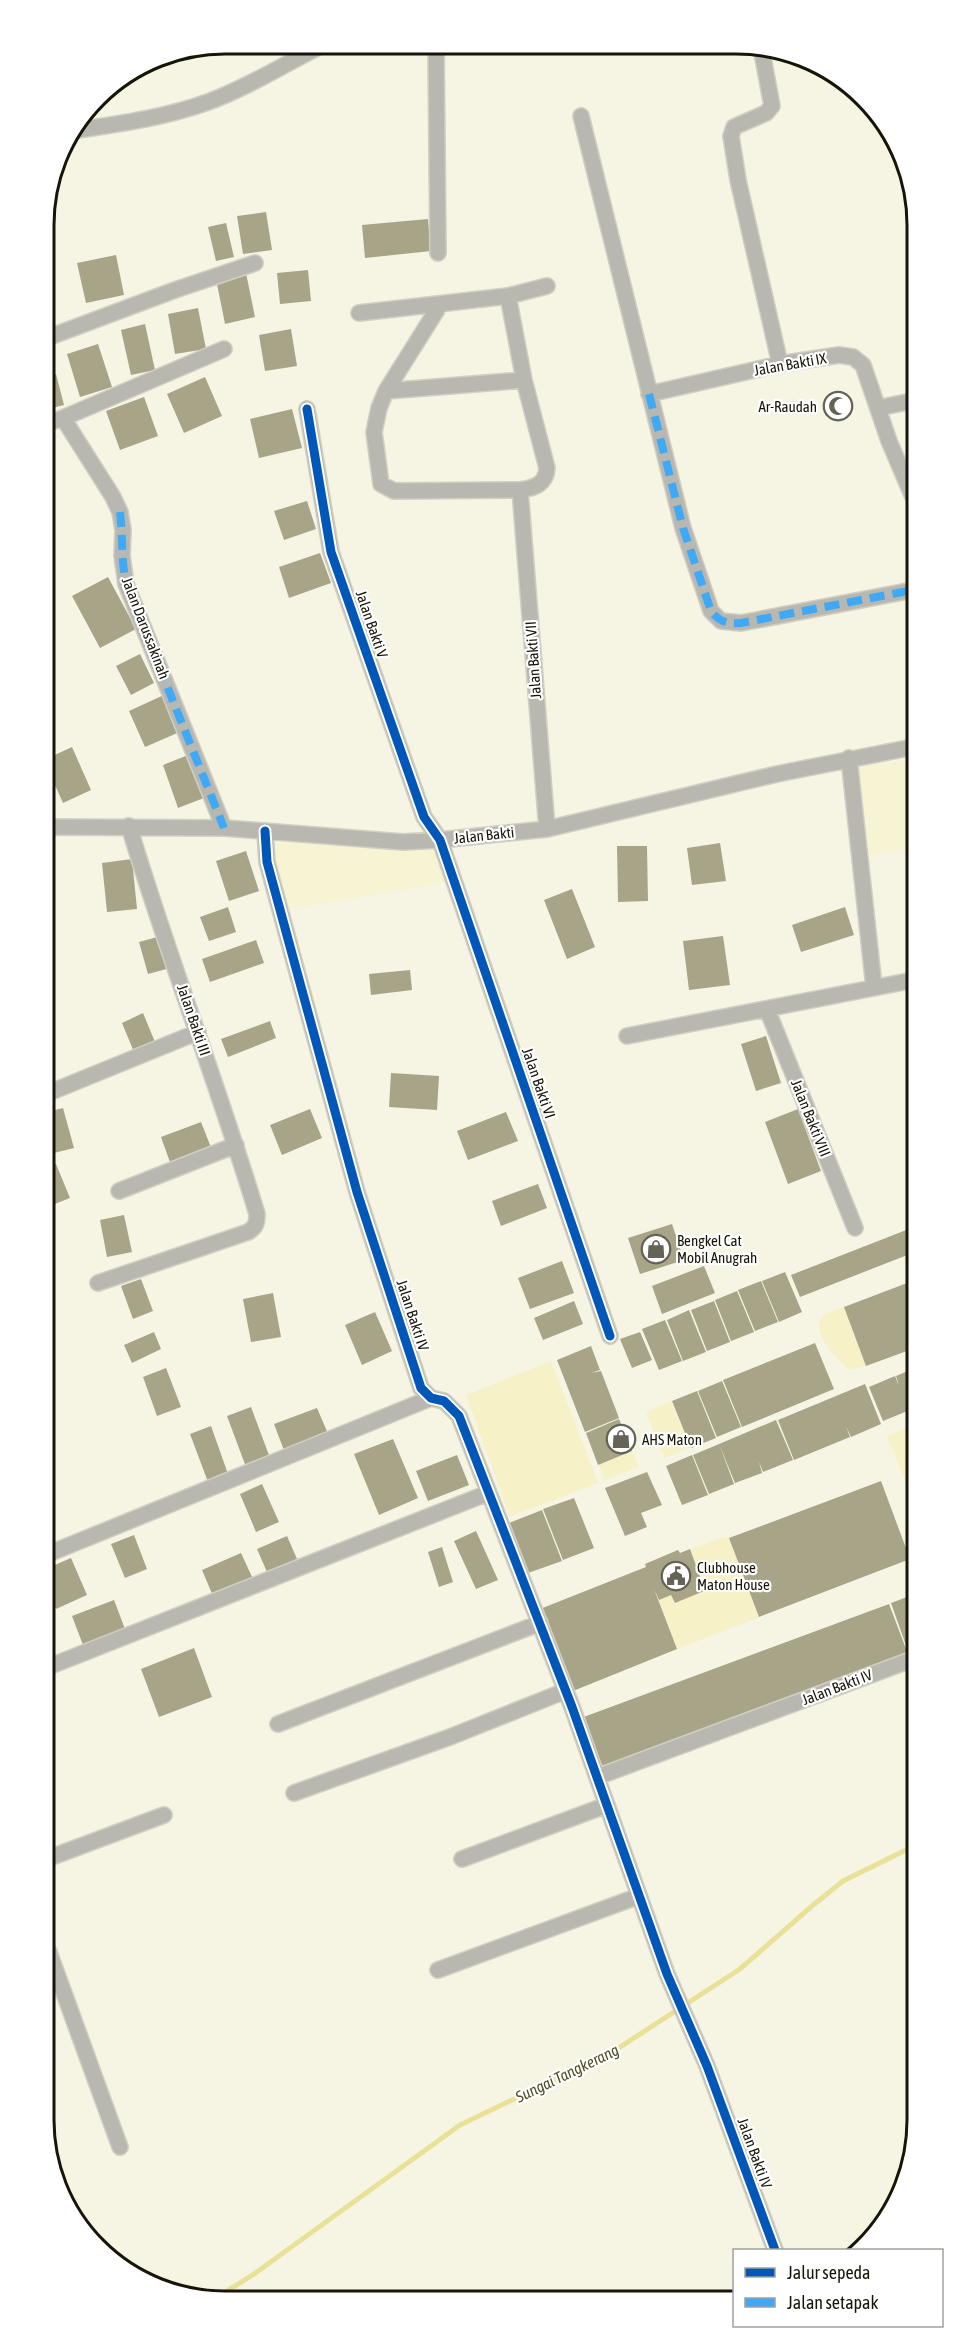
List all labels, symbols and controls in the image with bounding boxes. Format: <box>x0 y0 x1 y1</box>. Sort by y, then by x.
street label: Jalan Bakti IX <box>753 349 828 379</box>
mosque icon: Ar-Raudah <box>822 390 854 422</box>
place label: Ar-Raudah <box>758 398 817 415</box>
street label: Jalan Darussakinah <box>119 575 173 681</box>
street label: Jalan Bakti V <box>353 588 392 660</box>
street label: Jalan Bakti VII <box>522 621 544 699</box>
street label: Jalan Bakti <box>453 823 515 847</box>
street label: Jalan Bakti III <box>174 982 214 1058</box>
street label: Jalan Bakti VI <box>519 1045 559 1121</box>
street label: Jalan Bakti VIII <box>788 1077 834 1159</box>
place label: Bengkel Cat Mobil Anugrah <box>677 1232 757 1266</box>
shop icon: Bengkel Cat Mobil Anugrah <box>640 1233 672 1265</box>
street label: Jalan Bakti IV <box>394 1277 433 1353</box>
shop icon: AHS Maton <box>605 1423 637 1455</box>
place label: AHS Maton <box>642 1431 702 1448</box>
place label: Clubhouse Maton House <box>697 1559 770 1593</box>
public building icon: Clubhouse Maton House <box>660 1560 692 1592</box>
street label: Jalan Bakti IV <box>800 1666 875 1708</box>
water label: Sungai Tangkerang <box>512 2040 622 2107</box>
street label: Jalan Bakti IV <box>734 2115 776 2191</box>
legend <box>733 2249 943 2327</box>
text: Jalur sepeda <box>787 2262 870 2283</box>
text: Jalan setapak <box>787 2292 878 2313</box>

